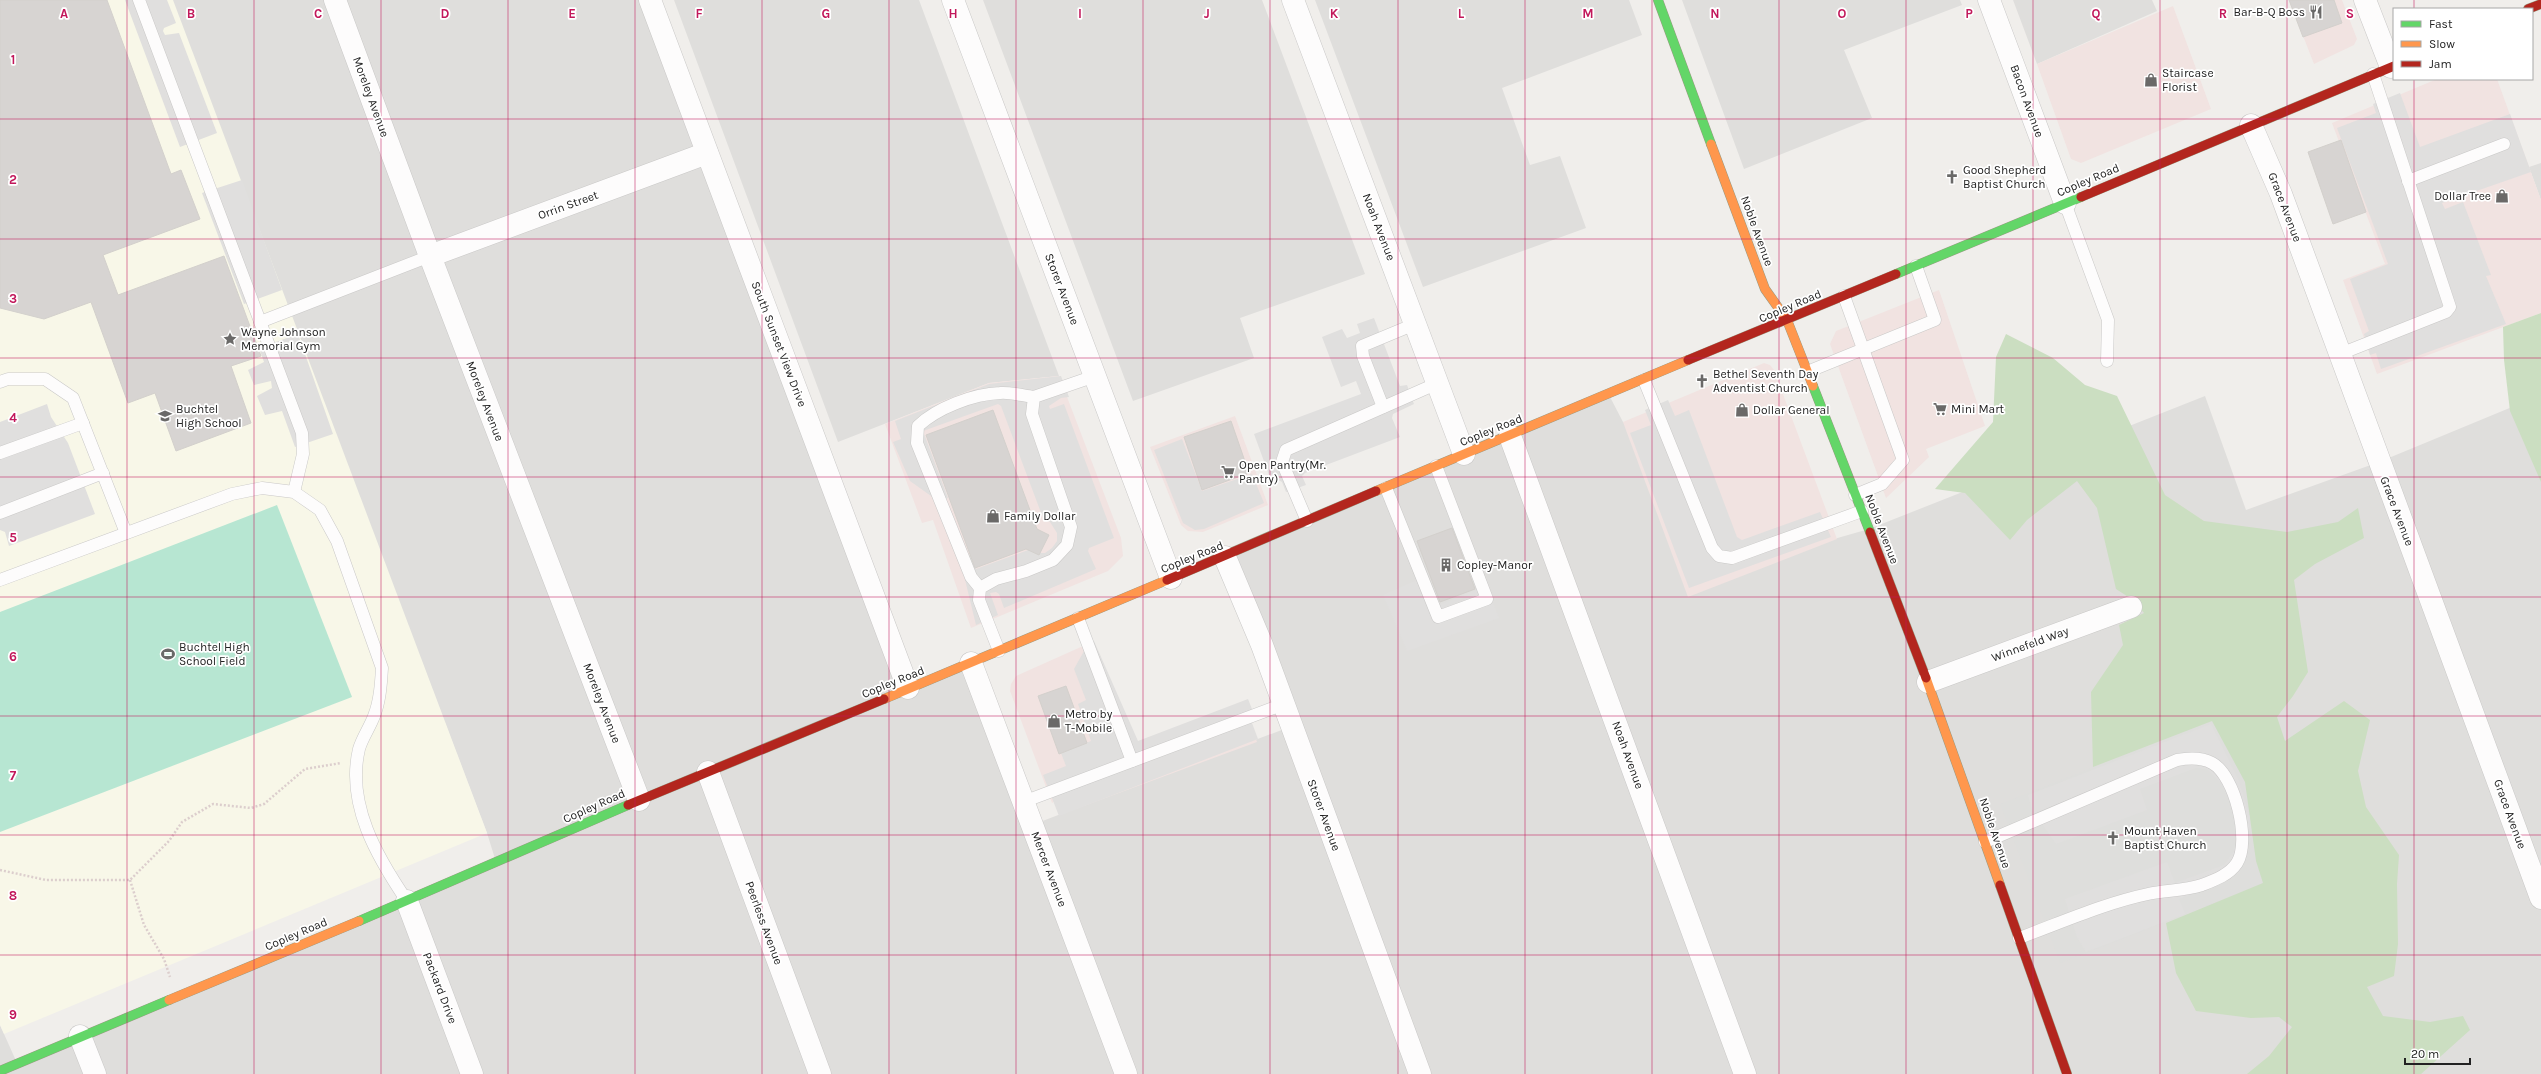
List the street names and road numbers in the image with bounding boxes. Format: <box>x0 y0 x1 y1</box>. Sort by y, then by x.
street label: Moreley Avenue <box>350 55 392 139</box>
street label: Bacon Avenue <box>2007 63 2047 139</box>
street label: Copley Road <box>2055 161 2121 199</box>
street label: Grace Avenue <box>2265 170 2305 244</box>
street label: Orrin Street <box>536 187 600 222</box>
street label: Noah Avenue <box>1360 191 1398 263</box>
street label: Noble Avenue <box>1738 194 1776 268</box>
street label: Storer Avenue <box>1042 251 1082 327</box>
street label: South Sunset View Drive <box>749 279 809 409</box>
street label: Copley Road <box>1757 287 1823 325</box>
street label: Moreley Avenue <box>463 359 507 443</box>
street label: Copley Road <box>1458 411 1524 449</box>
street label: Grace Avenue <box>2377 474 2417 548</box>
street label: Noble Avenue <box>1862 492 1902 566</box>
street label: Copley Road <box>1159 538 1225 576</box>
street label: Winnefeld Way <box>1990 623 2071 664</box>
street label: Moreley Avenue <box>580 661 624 745</box>
street label: Copley Road <box>860 663 926 701</box>
street label: Noah Avenue <box>1609 719 1647 791</box>
street label: Storer Avenue <box>1305 777 1343 853</box>
street label: Grace Avenue <box>2491 777 2529 851</box>
street label: Copley Road <box>561 786 627 826</box>
street label: Noble Avenue <box>1976 796 2014 870</box>
street label: Mercer Avenue <box>1028 829 1070 909</box>
street label: Peerless Avenue <box>742 879 786 967</box>
street label: Copley Road <box>263 915 329 953</box>
street label: Packard Drive <box>420 950 460 1026</box>

